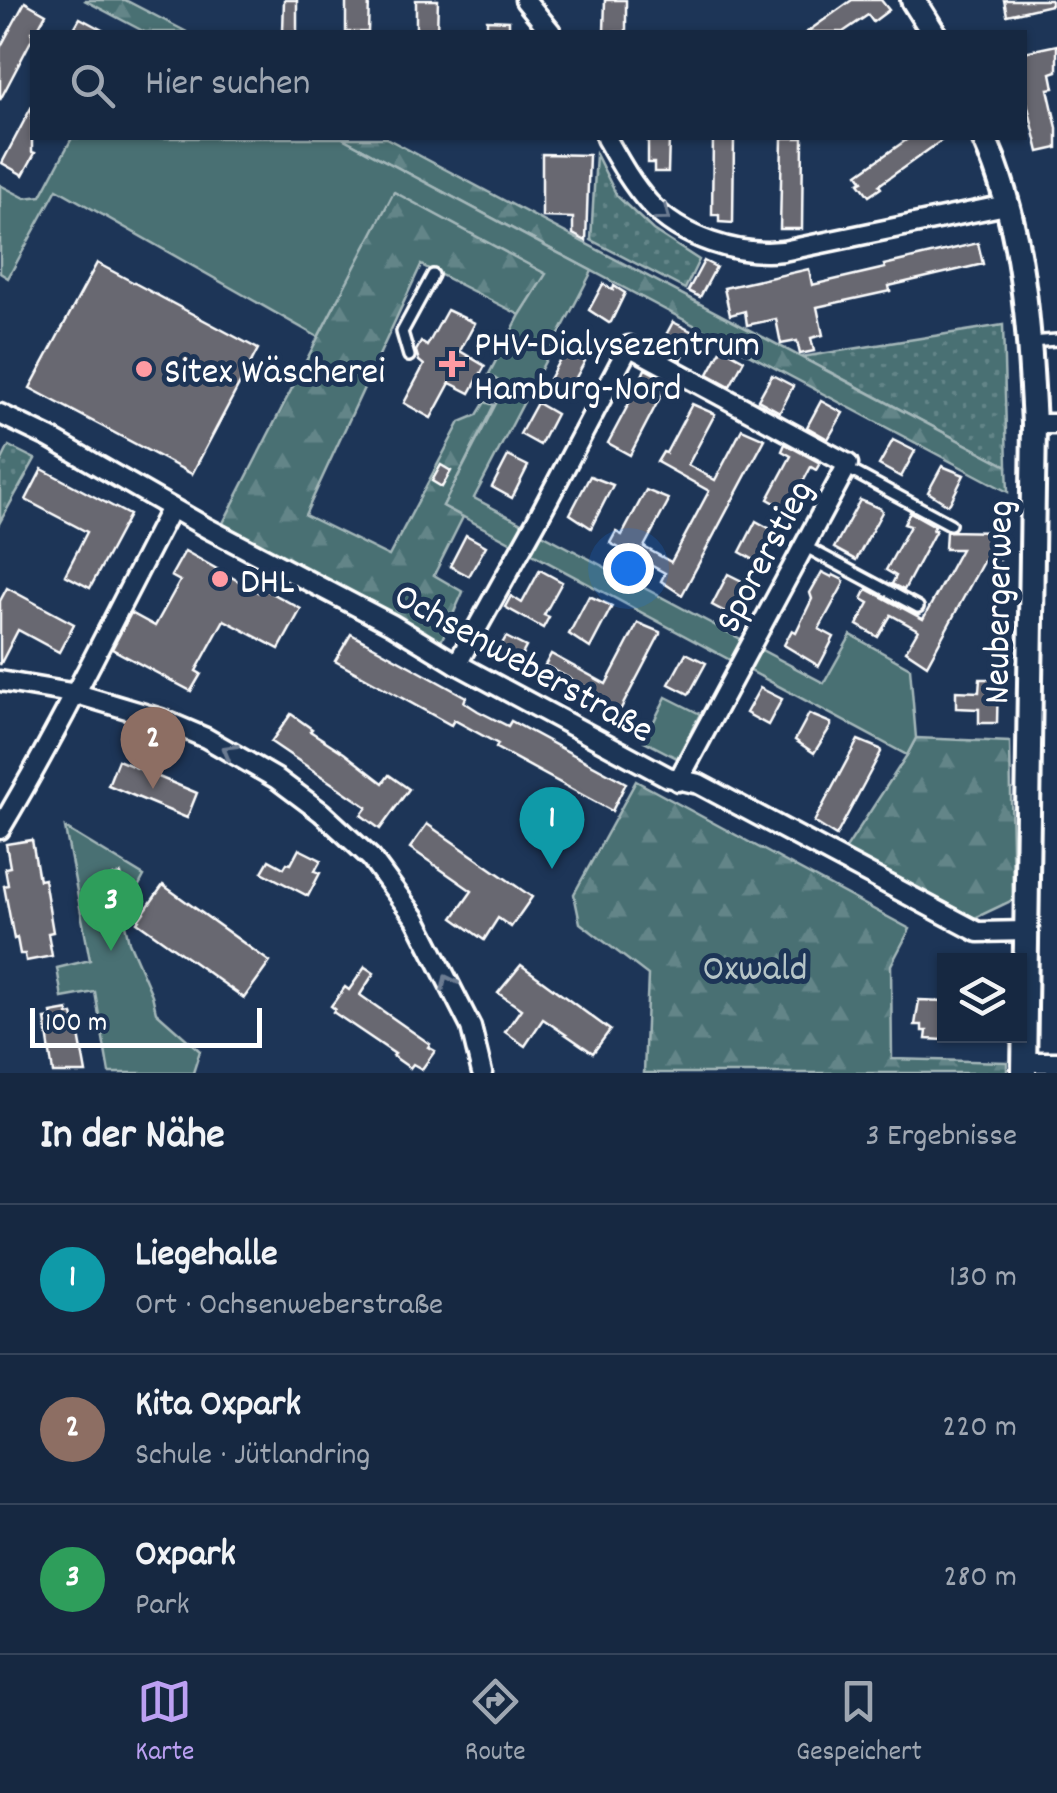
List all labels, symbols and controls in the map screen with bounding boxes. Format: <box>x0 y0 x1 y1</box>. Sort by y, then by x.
search box <box>30 30 1027 140</box>
icon: search <box>65 58 120 113</box>
text: Hier suchen <box>145 58 310 113</box>
one-way arrow <box>653 203 671 220</box>
place label: PHV-Dialysezentrum Hamburg-Nord <box>474 320 760 419</box>
place label: Sitex Wäscherei <box>164 347 385 402</box>
marker: PHV-Dialysezentrum Hamburg-Nord <box>439 351 465 377</box>
marker: Sitex Wäscherei <box>133 358 155 380</box>
street label: Sporerstieg <box>704 471 830 644</box>
street label: Neubergerweg <box>972 499 1031 705</box>
your location <box>603 543 654 594</box>
place label: DHL <box>240 557 295 612</box>
marker: DHL <box>209 568 231 590</box>
street label: Ochsenweberstraße <box>382 571 662 760</box>
pin: 2 <box>120 706 186 789</box>
one-way arrow <box>222 744 240 764</box>
pin: 1 <box>520 786 584 869</box>
pin: 3 <box>78 868 144 951</box>
park label: Oxwald <box>702 944 808 999</box>
map controls <box>937 953 1027 1043</box>
button: layers <box>937 953 1027 1043</box>
one-way arrow <box>441 975 460 993</box>
scale bar <box>30 1003 262 1048</box>
text: 100 m <box>45 1005 107 1045</box>
text: In der Nähe <box>40 1108 225 1168</box>
text: 3 Ergebnisse <box>865 1115 1017 1161</box>
text: Liegehalle <box>135 1229 278 1284</box>
text: 1 <box>69 1256 76 1302</box>
text: 130 m <box>949 1256 1017 1302</box>
text: Ort · Ochsenweberstraße <box>135 1284 443 1330</box>
text: Kita Oxpark <box>135 1379 301 1434</box>
text: 2 <box>66 1406 79 1452</box>
text: 220 m <box>942 1406 1017 1452</box>
text: Schule · Jütlandring <box>135 1434 370 1480</box>
text: Oxpark <box>135 1529 236 1584</box>
text: 3 <box>65 1556 80 1602</box>
text: 280 m <box>943 1556 1017 1602</box>
text: Park <box>135 1584 190 1630</box>
tab: Karte <box>135 1674 194 1774</box>
tab: Route <box>465 1674 526 1774</box>
tab: Gespeichert <box>796 1674 922 1774</box>

